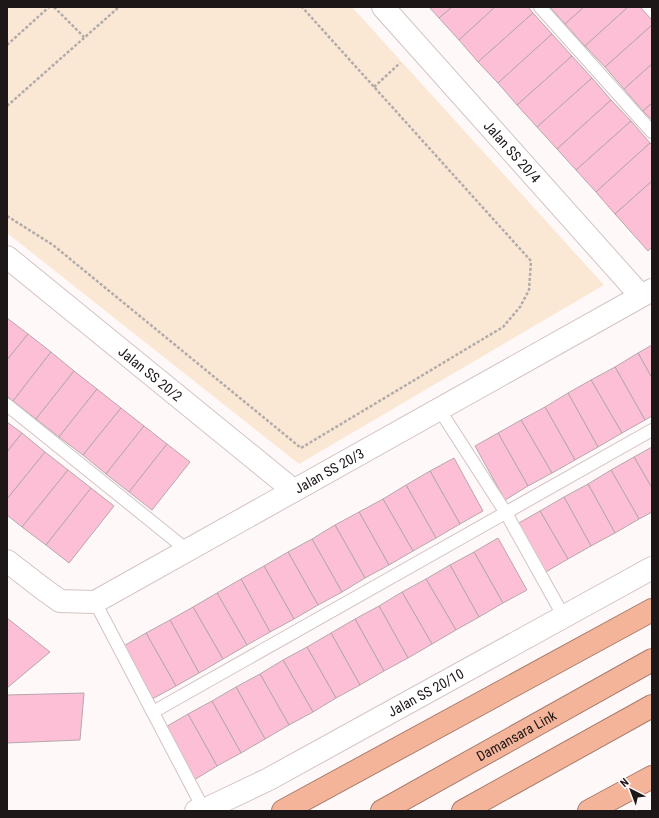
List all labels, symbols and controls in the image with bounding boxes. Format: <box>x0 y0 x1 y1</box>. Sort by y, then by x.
street label: Jalan SS 20/4 <box>481 118 544 186</box>
street label: Jalan SS 20/2 <box>115 343 185 404</box>
street label: Jalan SS 20/3 <box>292 445 367 497</box>
street label: Jalan SS 20/10 <box>385 665 466 720</box>
street label: Damansara Link <box>474 707 560 764</box>
north arrow <box>611 770 651 810</box>
text: N <box>618 776 632 790</box>

